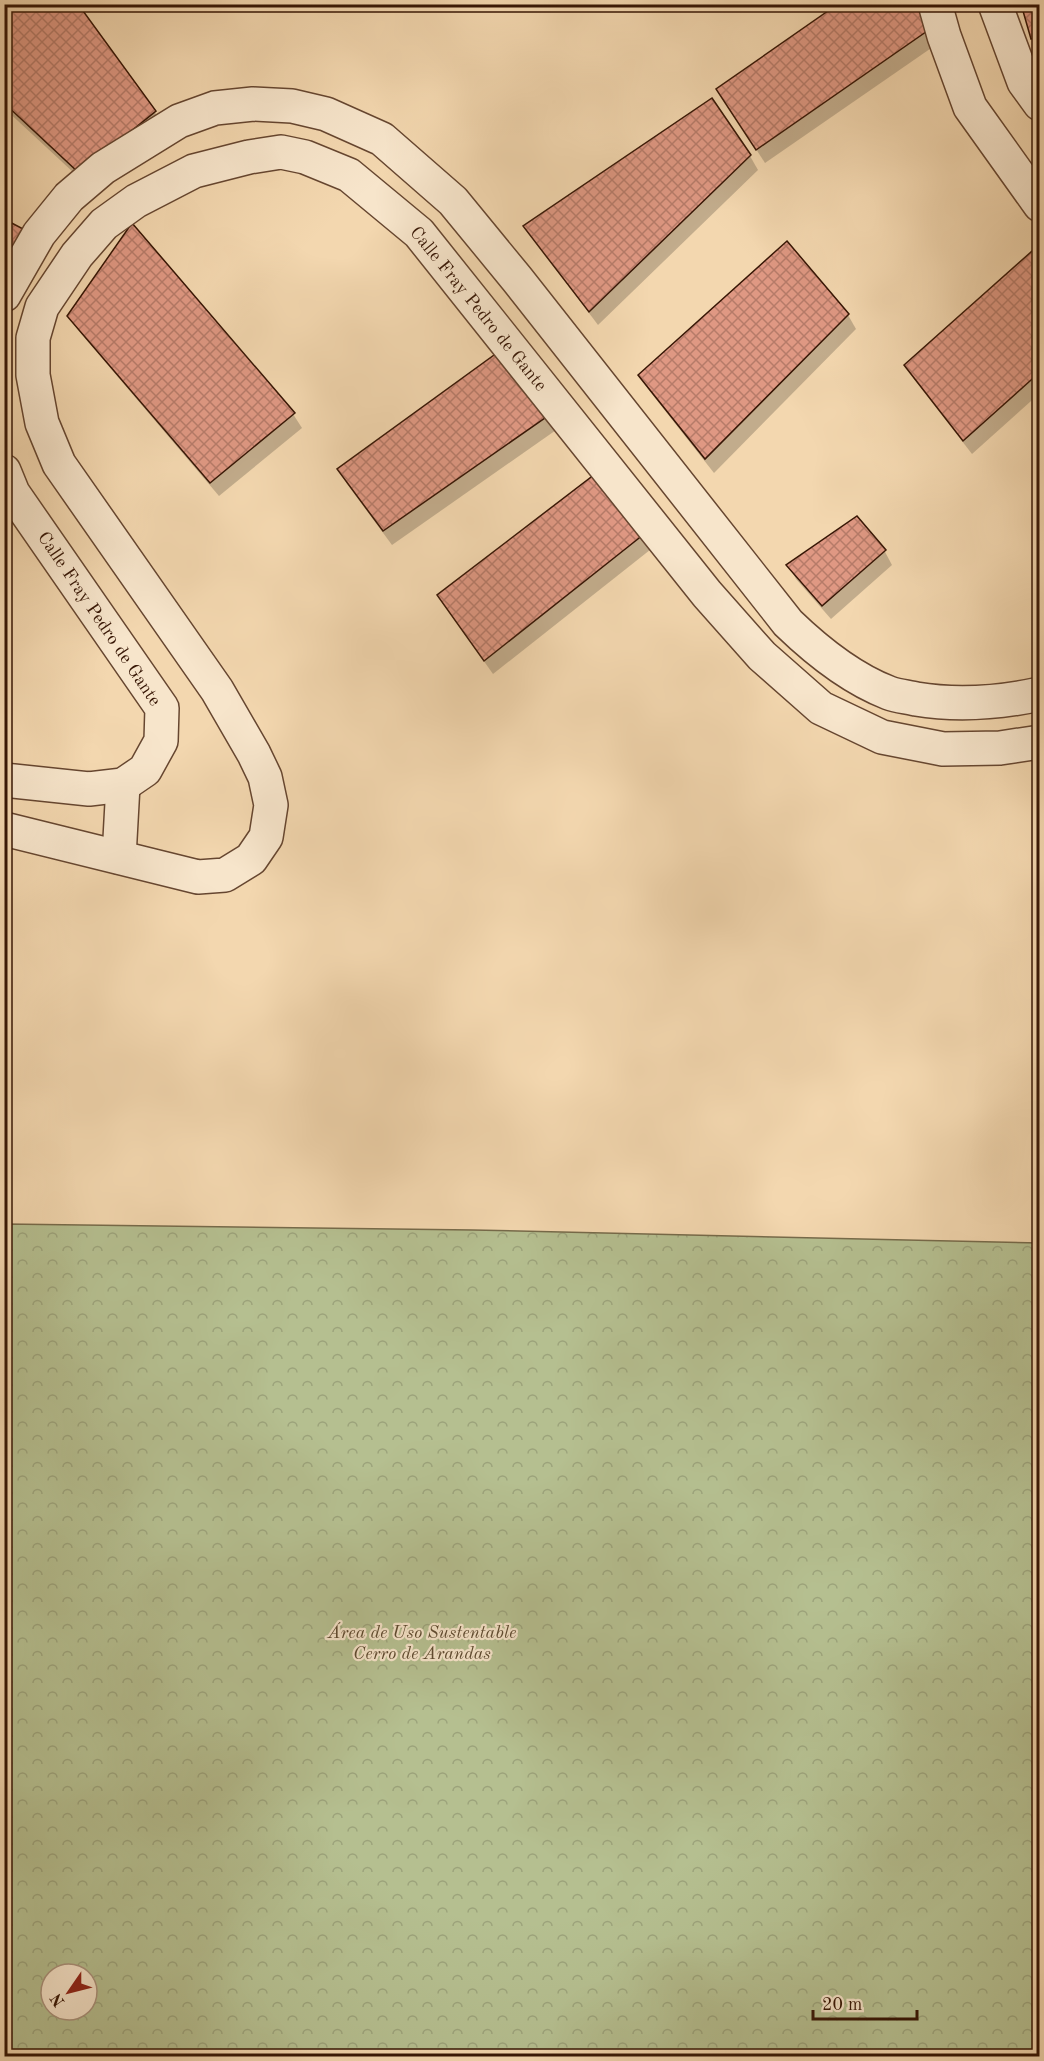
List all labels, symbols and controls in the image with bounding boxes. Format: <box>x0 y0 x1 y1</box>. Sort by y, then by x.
street label: Calle Fray Pedro de Gante <box>406 223 550 395</box>
street label: Calle Fray Pedro de Gante <box>34 529 164 709</box>
park label: Área de Uso Sustentable Cerro de Arandas <box>327 1622 517 1663</box>
north arrow <box>39 1962 99 2022</box>
scale bar <box>813 1983 916 2021</box>
text: N <box>48 1989 68 2009</box>
text: 20 m <box>822 1996 862 2014</box>

